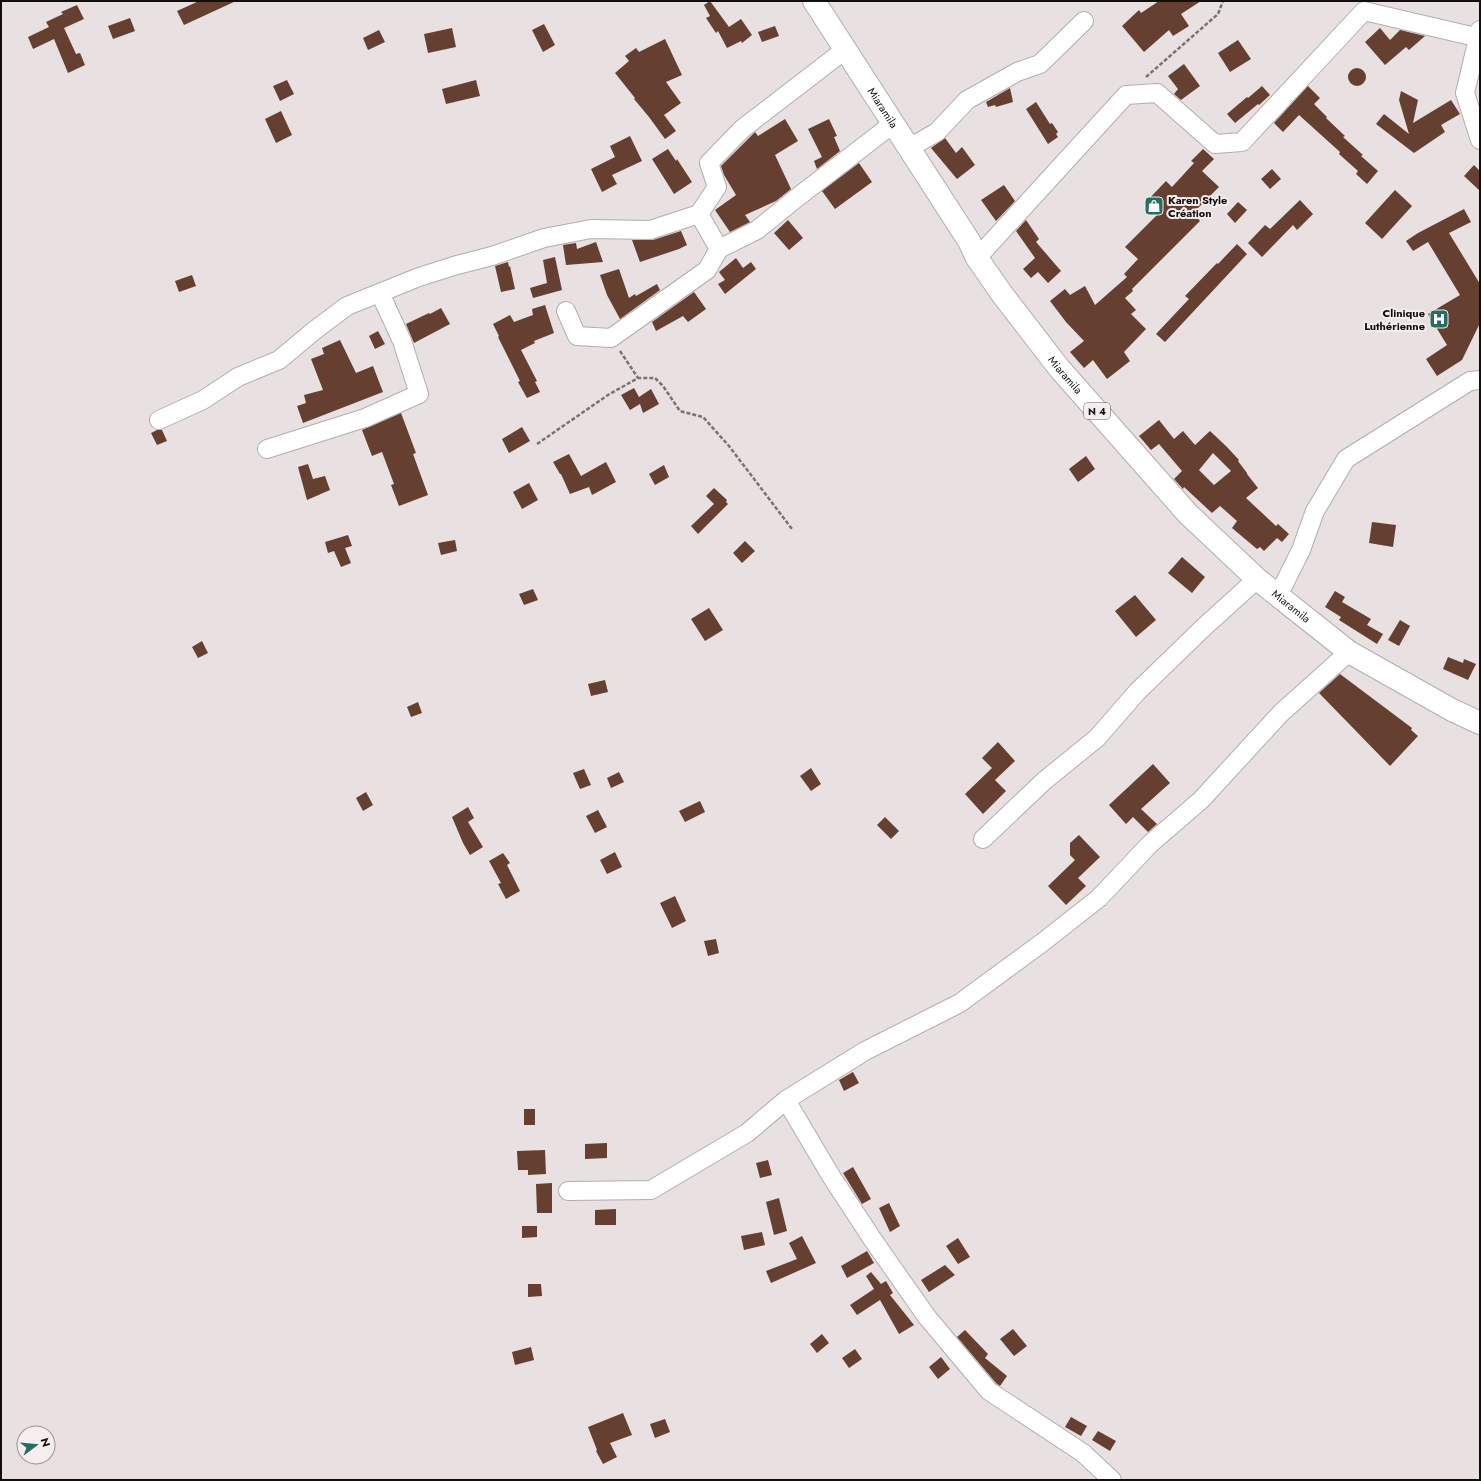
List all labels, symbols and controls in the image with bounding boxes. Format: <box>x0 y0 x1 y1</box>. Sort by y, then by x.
street label: Miaramila <box>864 84 902 131</box>
place label: Karen Style Création <box>1168 192 1227 221</box>
shop icon: Karen Style Création <box>1143 195 1165 217</box>
place label: Clinique Luthérienne <box>1364 305 1425 334</box>
hospital icon: Clinique Luthérienne <box>1428 308 1450 330</box>
street label: Miaramila <box>1044 352 1086 397</box>
road number: N 4 <box>1084 403 1110 419</box>
street label: Miaramila <box>1268 586 1314 627</box>
north arrow <box>16 1425 56 1465</box>
text: N <box>37 1436 55 1449</box>

